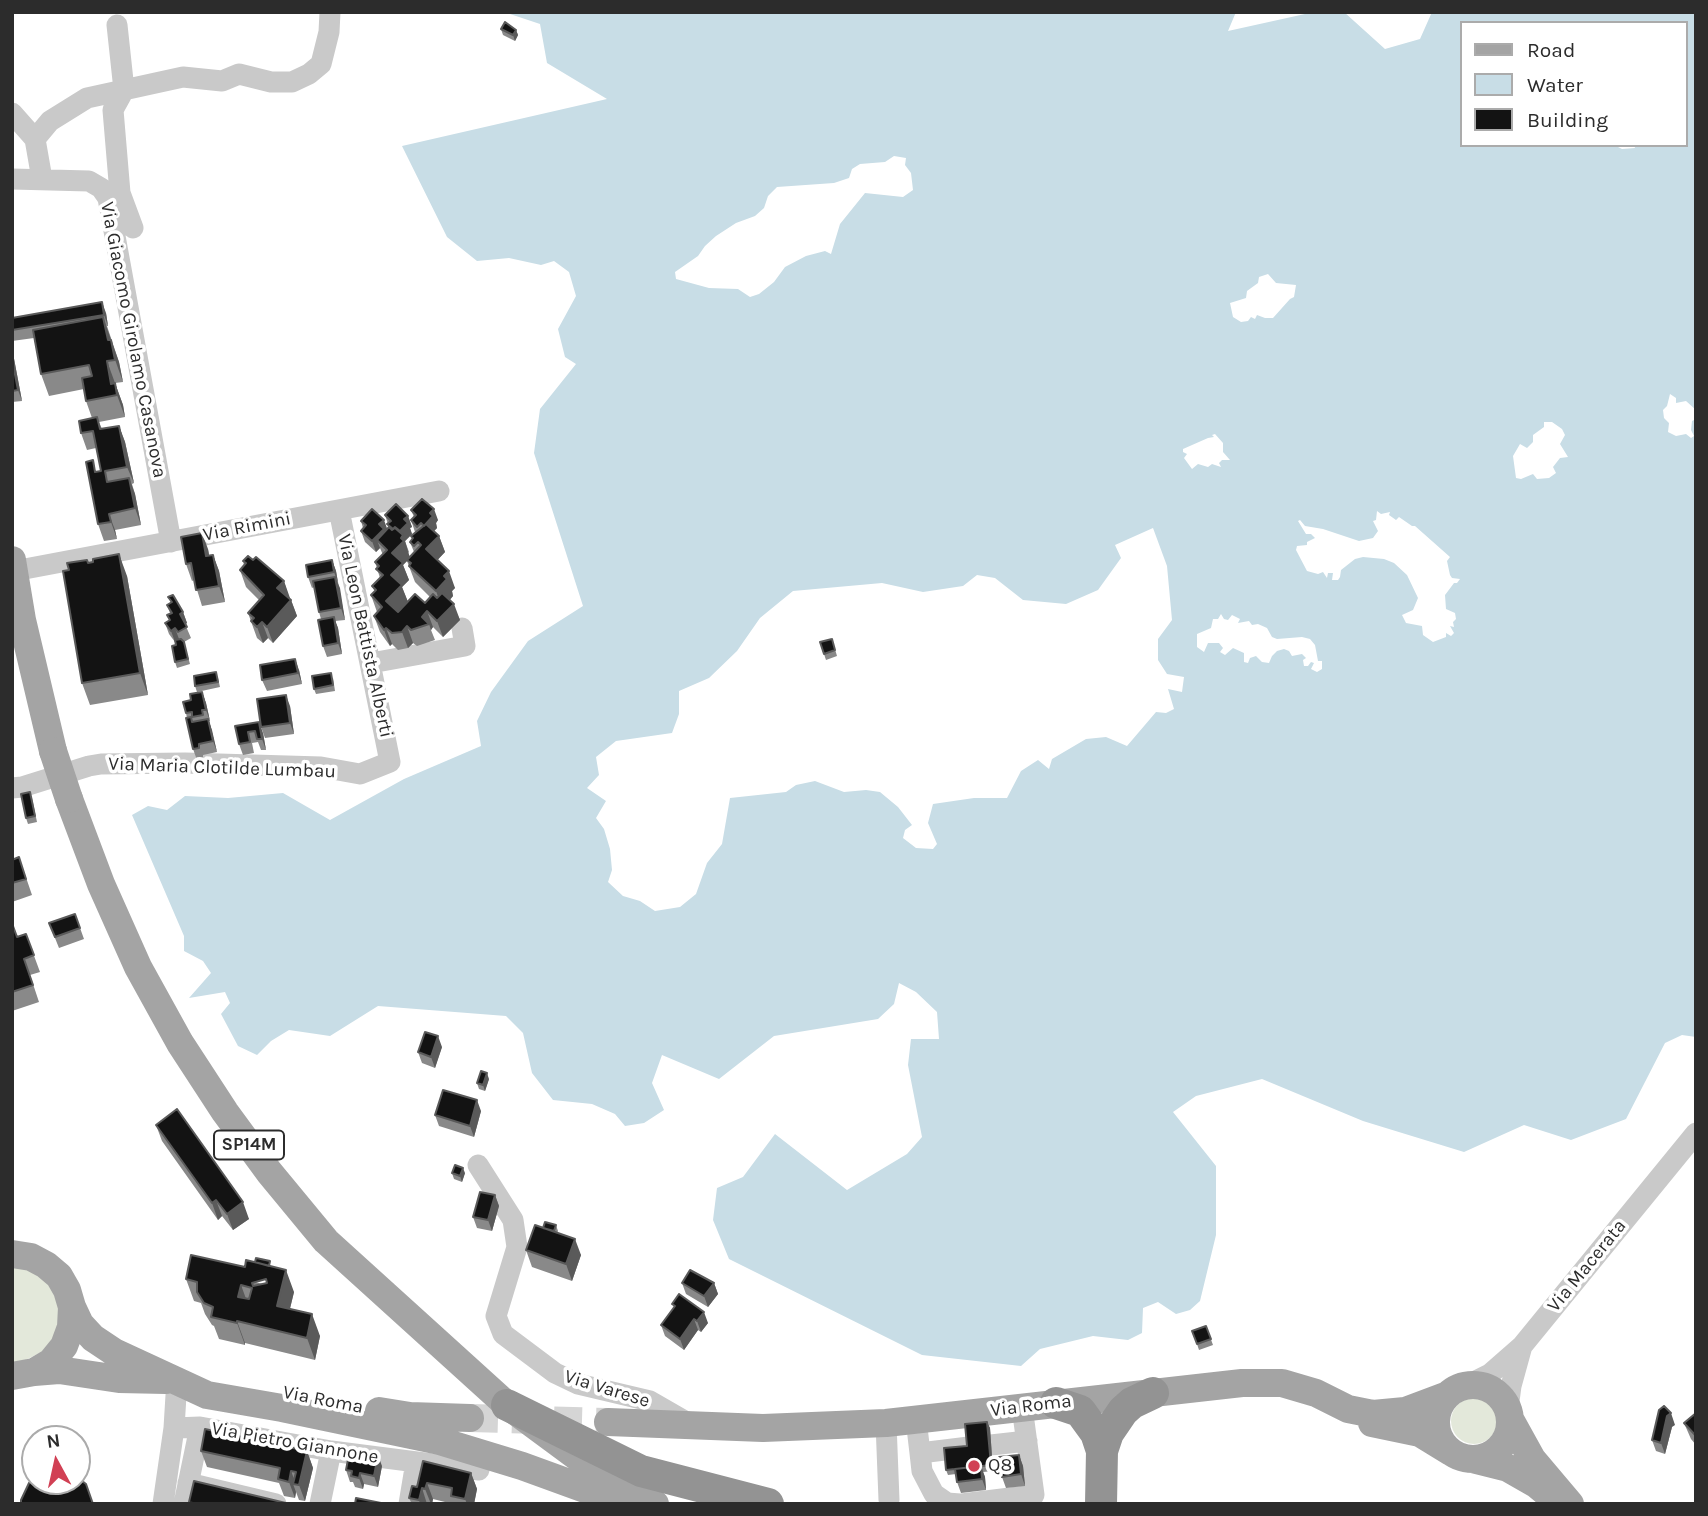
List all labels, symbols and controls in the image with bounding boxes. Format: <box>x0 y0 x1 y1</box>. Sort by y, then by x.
legend <box>1460 21 1687 147</box>
text: Road <box>1527 38 1575 62</box>
text: Water <box>1527 73 1583 97</box>
text: Building <box>1527 108 1608 132</box>
street label: Via Giacomo Girolamo Casanova <box>95 200 171 480</box>
street label: Via Rimini <box>201 507 293 547</box>
street label: Via Leon Battista Alberti <box>332 532 398 740</box>
street label: Via Maria Clotilde Lumbau <box>108 753 336 783</box>
road number: SP14M <box>214 1130 284 1160</box>
street label: Via Macerata <box>1543 1215 1631 1317</box>
street label: Via Varese <box>561 1365 653 1413</box>
street label: Via Roma <box>281 1381 365 1419</box>
street label: Via Roma <box>989 1390 1073 1422</box>
street label: Via Pietro Giannone <box>210 1417 380 1469</box>
north arrow <box>21 1425 91 1495</box>
text: N <box>45 1429 62 1453</box>
place label: Q8 <box>988 1455 1012 1477</box>
marker: Q8 <box>966 1458 982 1474</box>

